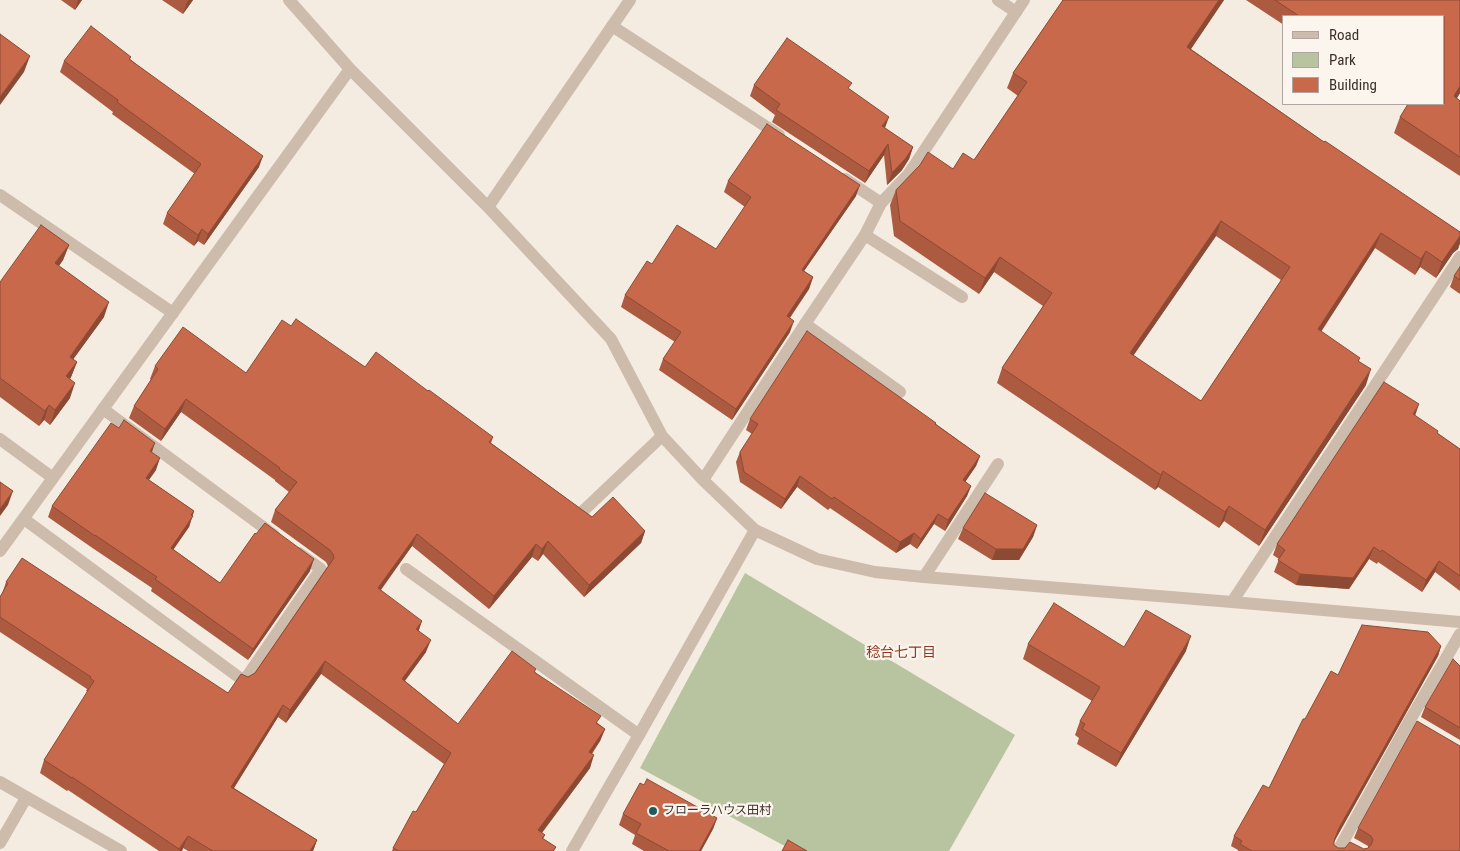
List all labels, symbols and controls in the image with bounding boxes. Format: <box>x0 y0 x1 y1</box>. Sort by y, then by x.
legend <box>1282 15 1445 105</box>
text: Road <box>1329 26 1359 44</box>
text: Park <box>1329 51 1356 69</box>
text: Building <box>1329 76 1377 94</box>
district label: 稔台七丁目 <box>866 645 936 661</box>
place label: フローラハウス田村 <box>663 804 771 818</box>
marker: フローラハウス田村 <box>647 805 659 817</box>

